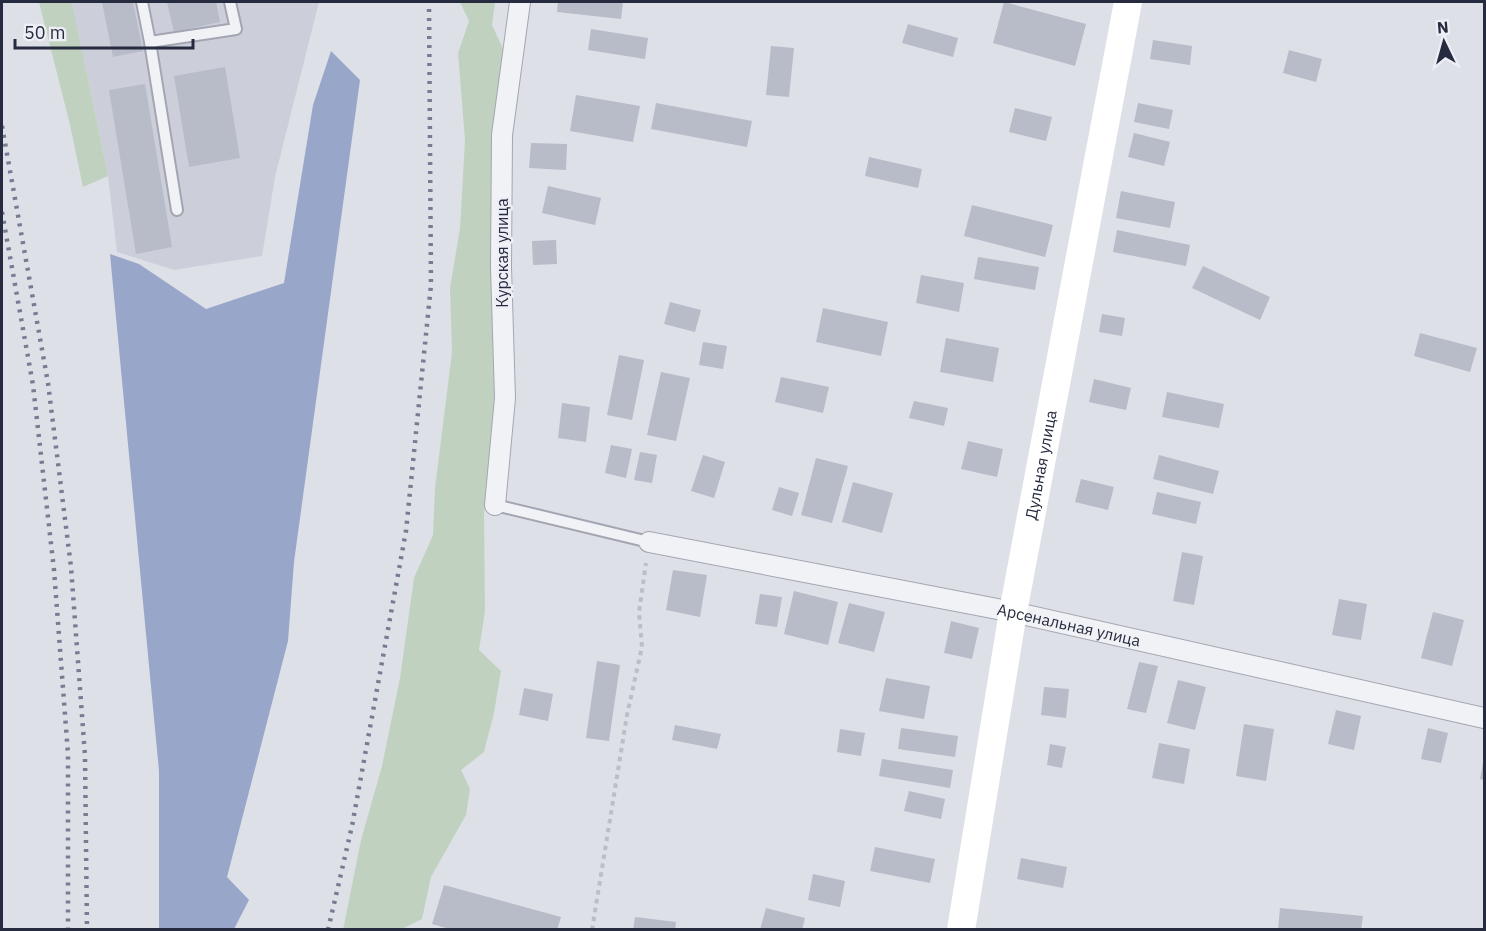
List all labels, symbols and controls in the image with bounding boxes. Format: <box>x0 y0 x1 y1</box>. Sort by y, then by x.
scale bar <box>15 12 194 50</box>
north arrow <box>1414 12 1474 72</box>
text: N <box>1436 17 1449 38</box>
text: 50 m <box>24 21 66 44</box>
street label: Курская улица <box>492 198 512 308</box>
street label: Дульная улица <box>1021 408 1061 521</box>
street label: Арсенальная улица <box>995 599 1143 651</box>

